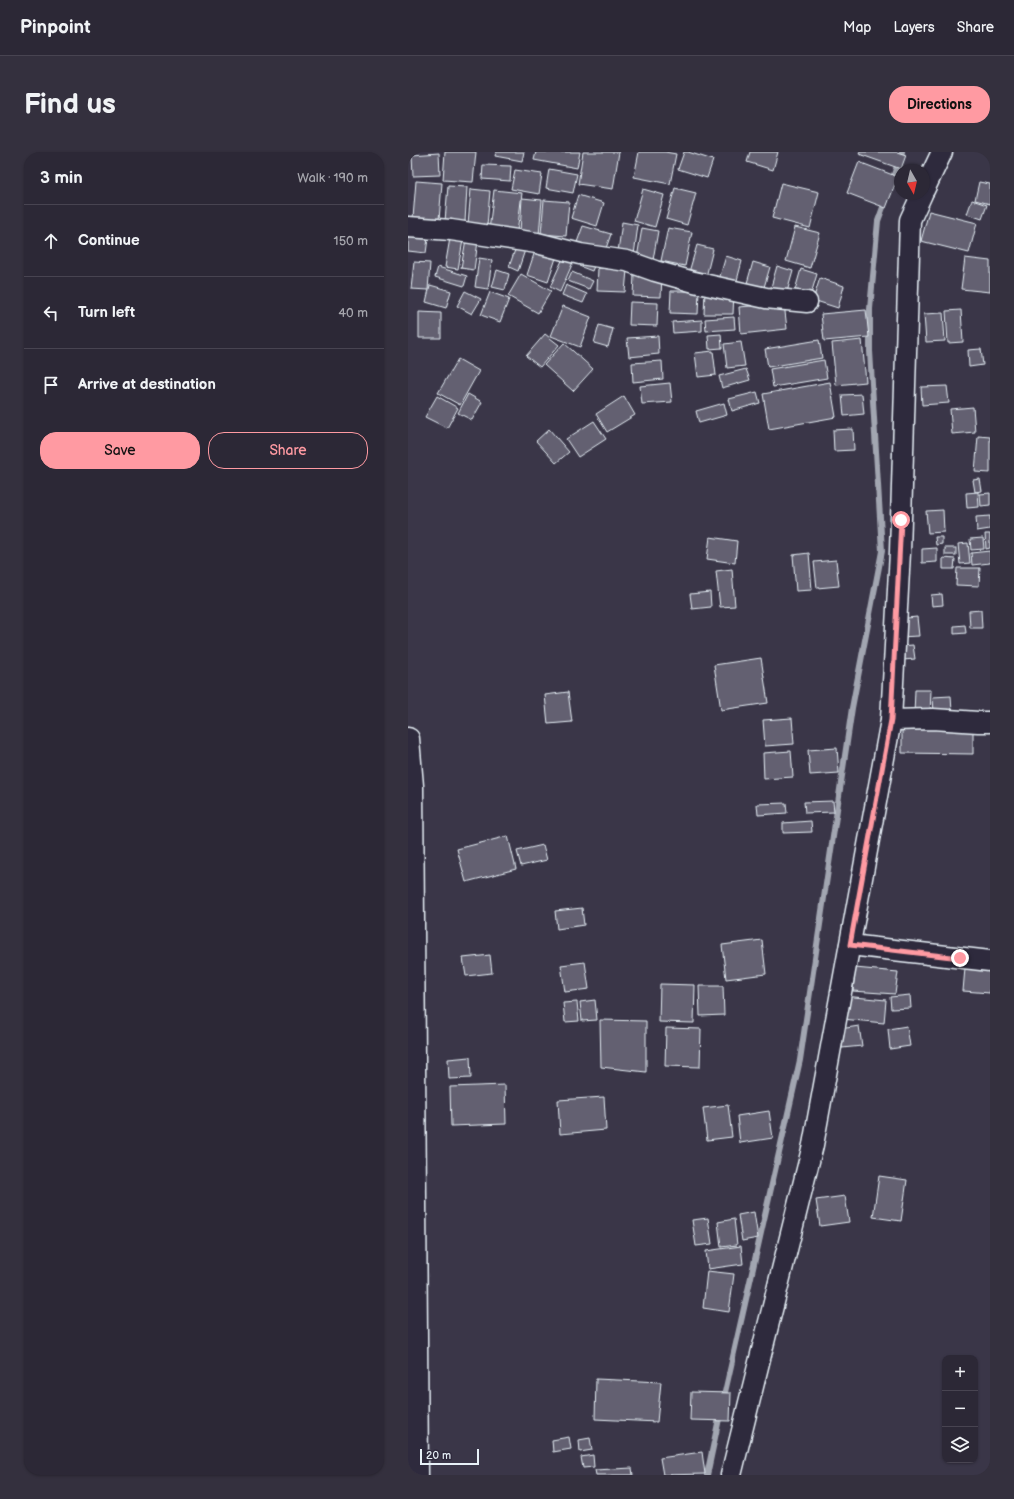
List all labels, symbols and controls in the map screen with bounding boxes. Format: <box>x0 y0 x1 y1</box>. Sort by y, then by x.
text: Pinpoint <box>20 16 91 39</box>
text: Map <box>843 19 871 36</box>
text: Layers <box>893 19 935 36</box>
text: Share <box>957 19 994 36</box>
button: Directions <box>889 86 990 123</box>
text: Find us <box>24 88 116 121</box>
north arrow <box>894 164 930 200</box>
text: 3 min <box>40 168 83 188</box>
text: Walk · 190 m <box>297 170 368 186</box>
icon: ahead <box>40 230 62 252</box>
text: Continue <box>78 231 140 250</box>
text: 150 m <box>334 233 368 249</box>
icon: left <box>40 302 62 324</box>
text: Turn left <box>78 303 135 322</box>
text: 40 m <box>338 305 368 321</box>
icon: arrive <box>40 374 62 396</box>
text: Arrive at destination <box>78 375 216 394</box>
button: Save <box>40 432 200 469</box>
button: Share <box>208 432 368 469</box>
route start <box>892 511 910 529</box>
route end <box>951 949 969 967</box>
map controls <box>942 1355 978 1463</box>
button: + <box>942 1355 978 1391</box>
button: − <box>942 1391 978 1427</box>
button: layers <box>942 1427 978 1463</box>
scale bar <box>420 1447 479 1466</box>
text: 20 m <box>426 1449 451 1462</box>

